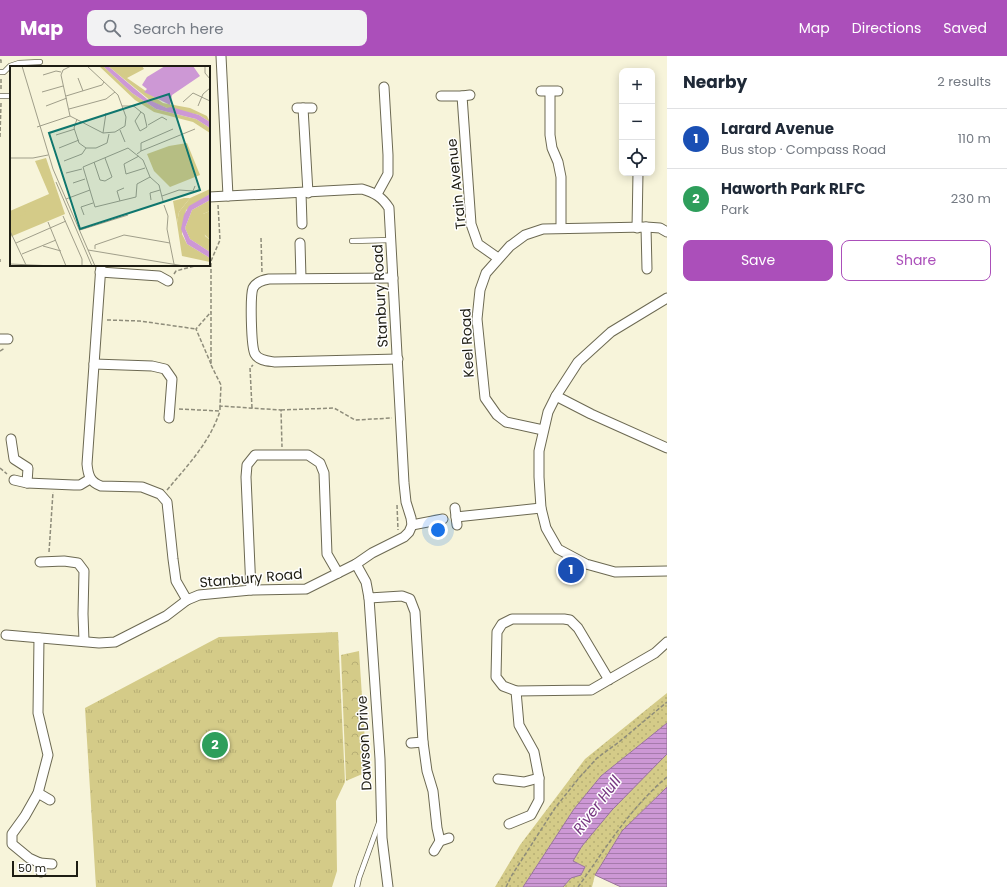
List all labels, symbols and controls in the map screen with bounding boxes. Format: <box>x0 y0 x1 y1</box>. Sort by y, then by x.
search box <box>87 10 367 46</box>
text: Map <box>20 15 63 42</box>
icon: search <box>101 17 123 39</box>
text: Search here <box>133 18 224 39</box>
text: Map <box>799 18 830 38</box>
text: Directions <box>852 18 921 38</box>
text: Saved <box>943 18 987 38</box>
inset map <box>10 66 210 266</box>
map controls <box>619 68 655 176</box>
button: + <box>619 68 655 104</box>
text: Nearby <box>683 70 747 94</box>
text: 2 results <box>937 72 991 91</box>
button: − <box>619 104 655 140</box>
text: Larard Avenue <box>721 118 834 139</box>
text: 1 <box>694 129 698 148</box>
text: 110 m <box>958 129 991 148</box>
street label: Train Avenue <box>441 137 471 230</box>
button: locate <box>619 140 655 176</box>
text: Bus stop · Compass Road <box>721 140 886 159</box>
text: Haworth Park RLFC <box>721 178 865 199</box>
text: 2 <box>692 189 700 208</box>
text: 230 m <box>951 189 991 208</box>
text: Park <box>721 200 749 219</box>
button: Save <box>683 240 833 281</box>
button: Share <box>841 240 991 281</box>
street label: Stanbury Road <box>367 244 393 348</box>
street label: Keel Road <box>455 308 479 378</box>
your location <box>428 520 448 540</box>
pin: 1 <box>558 555 584 585</box>
street label: Stanbury Road <box>199 564 303 592</box>
street label: Dawson Drive <box>352 695 376 791</box>
pin: 2 <box>202 730 228 760</box>
water label: River Hull <box>568 771 626 838</box>
scale bar <box>12 859 78 878</box>
text: 50 m <box>18 860 46 876</box>

